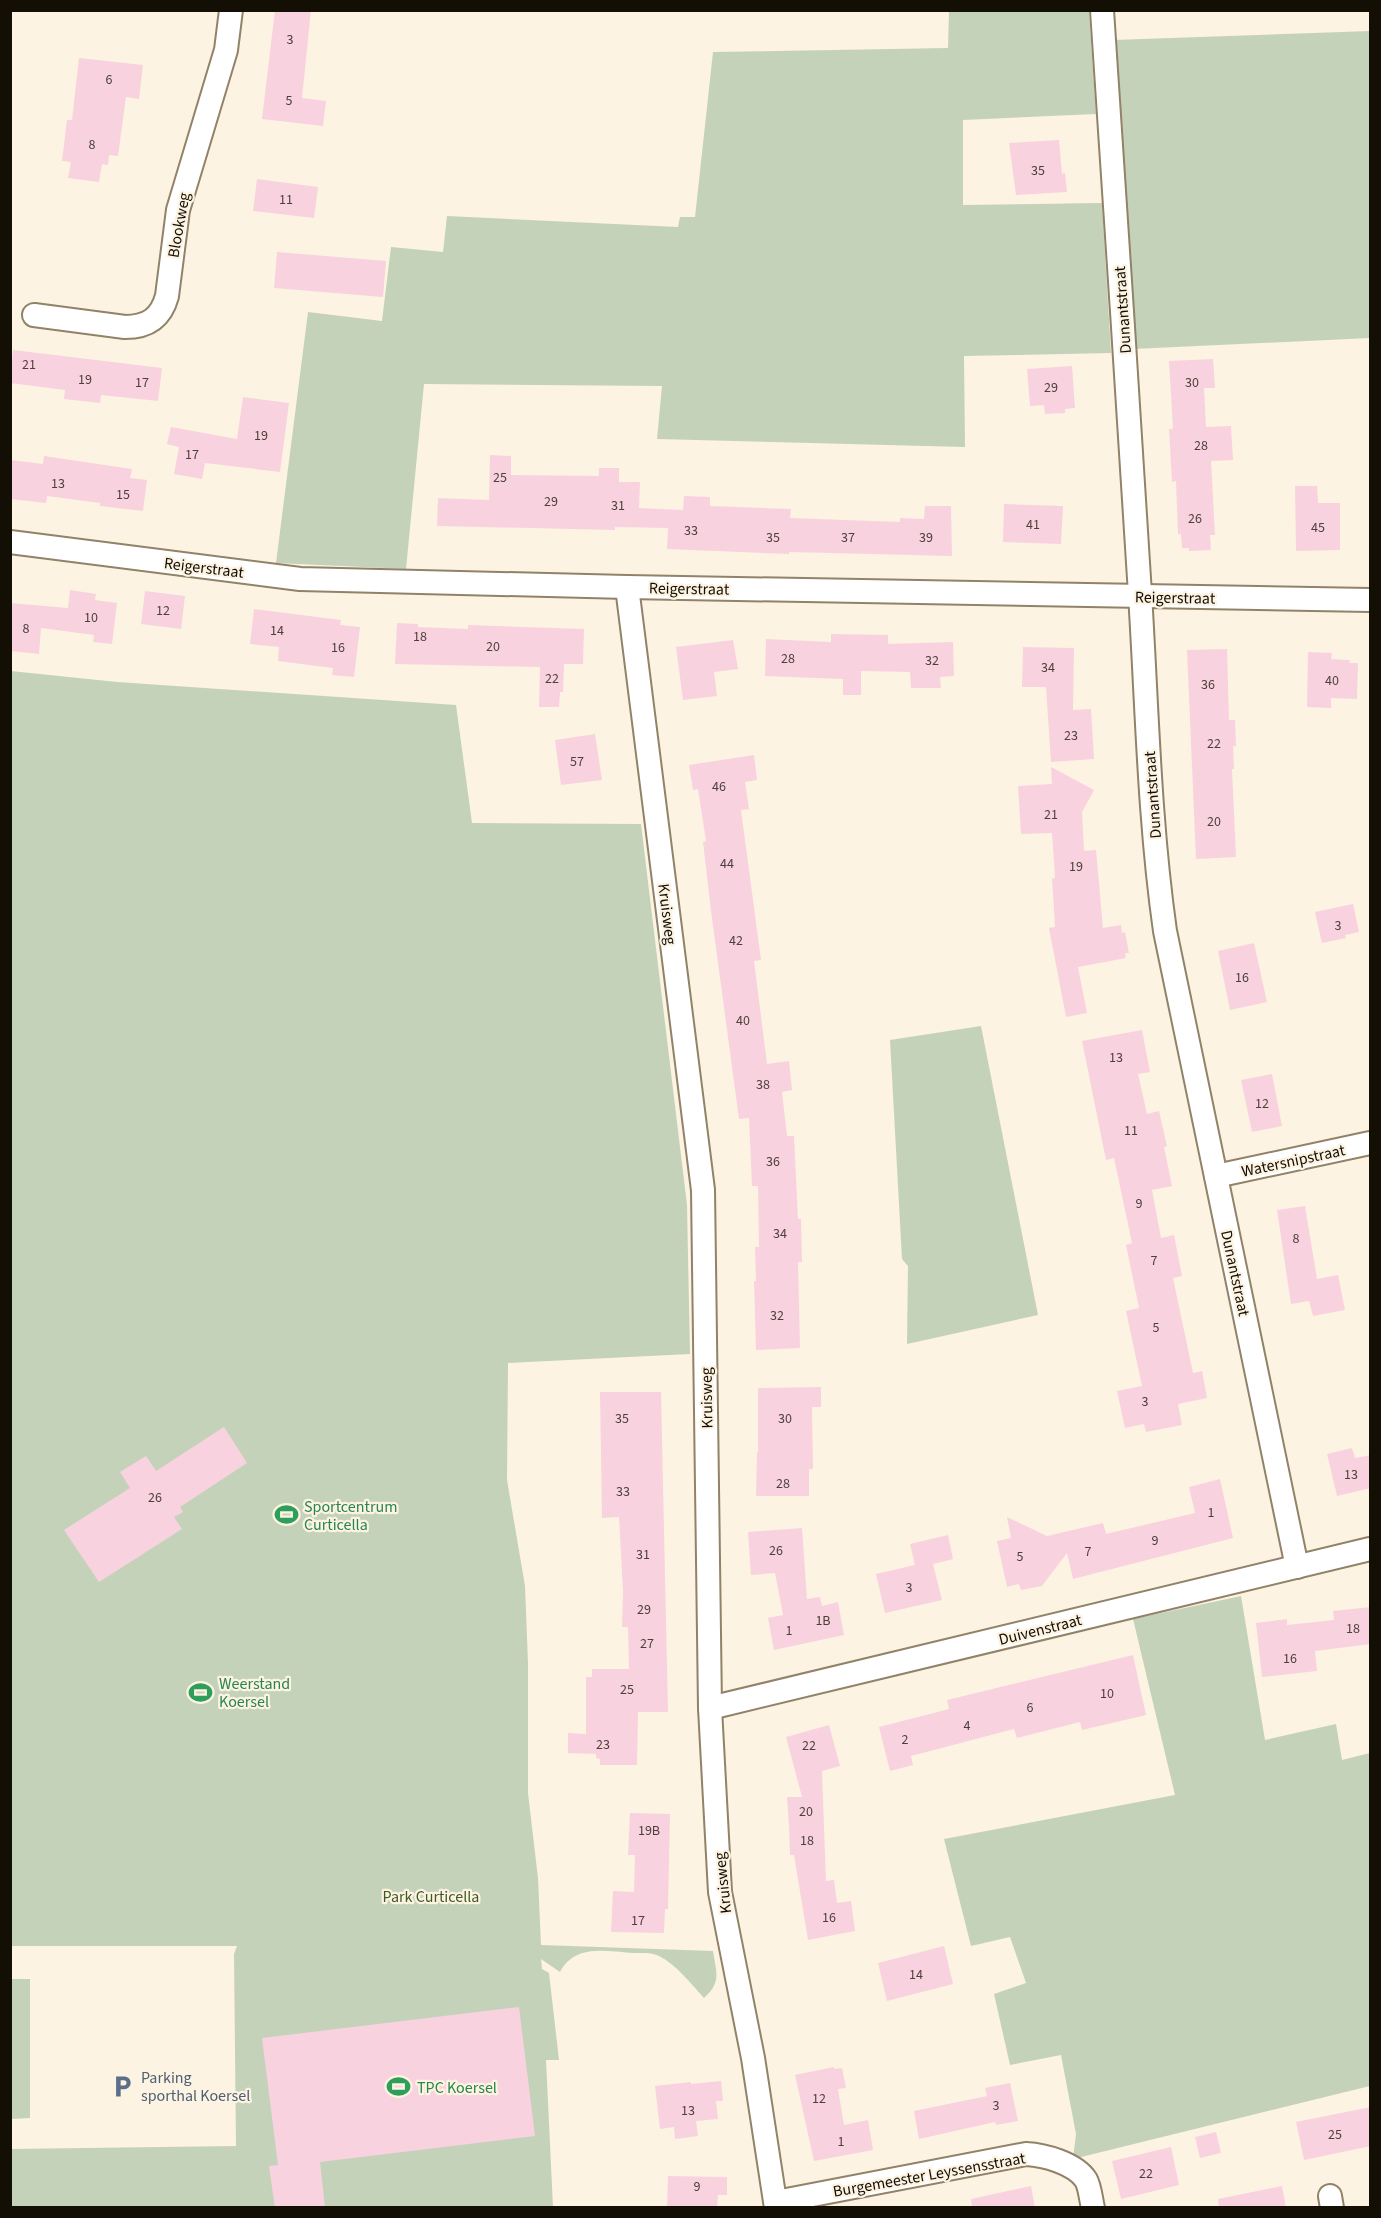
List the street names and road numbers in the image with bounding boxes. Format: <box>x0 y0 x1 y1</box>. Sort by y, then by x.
street label: Blookweg <box>162 191 196 260</box>
street label: Dunantstraat <box>1109 265 1137 354</box>
street label: Reigerstraat <box>163 552 246 584</box>
street label: Reigerstraat <box>649 577 730 601</box>
street label: Reigerstraat <box>1135 586 1216 610</box>
street label: Dunantstraat <box>1139 750 1167 839</box>
street label: Kruisweg <box>652 882 682 946</box>
street label: Watersnipstraat <box>1239 1139 1348 1183</box>
street label: Dunantstraat <box>1215 1228 1255 1319</box>
street label: Kruisweg <box>695 1367 719 1429</box>
street label: Duivenstraat <box>996 1609 1085 1651</box>
street label: Kruisweg <box>709 1851 737 1915</box>
street label: Burgemeester Leyssensstraat <box>831 2147 1028 2203</box>

